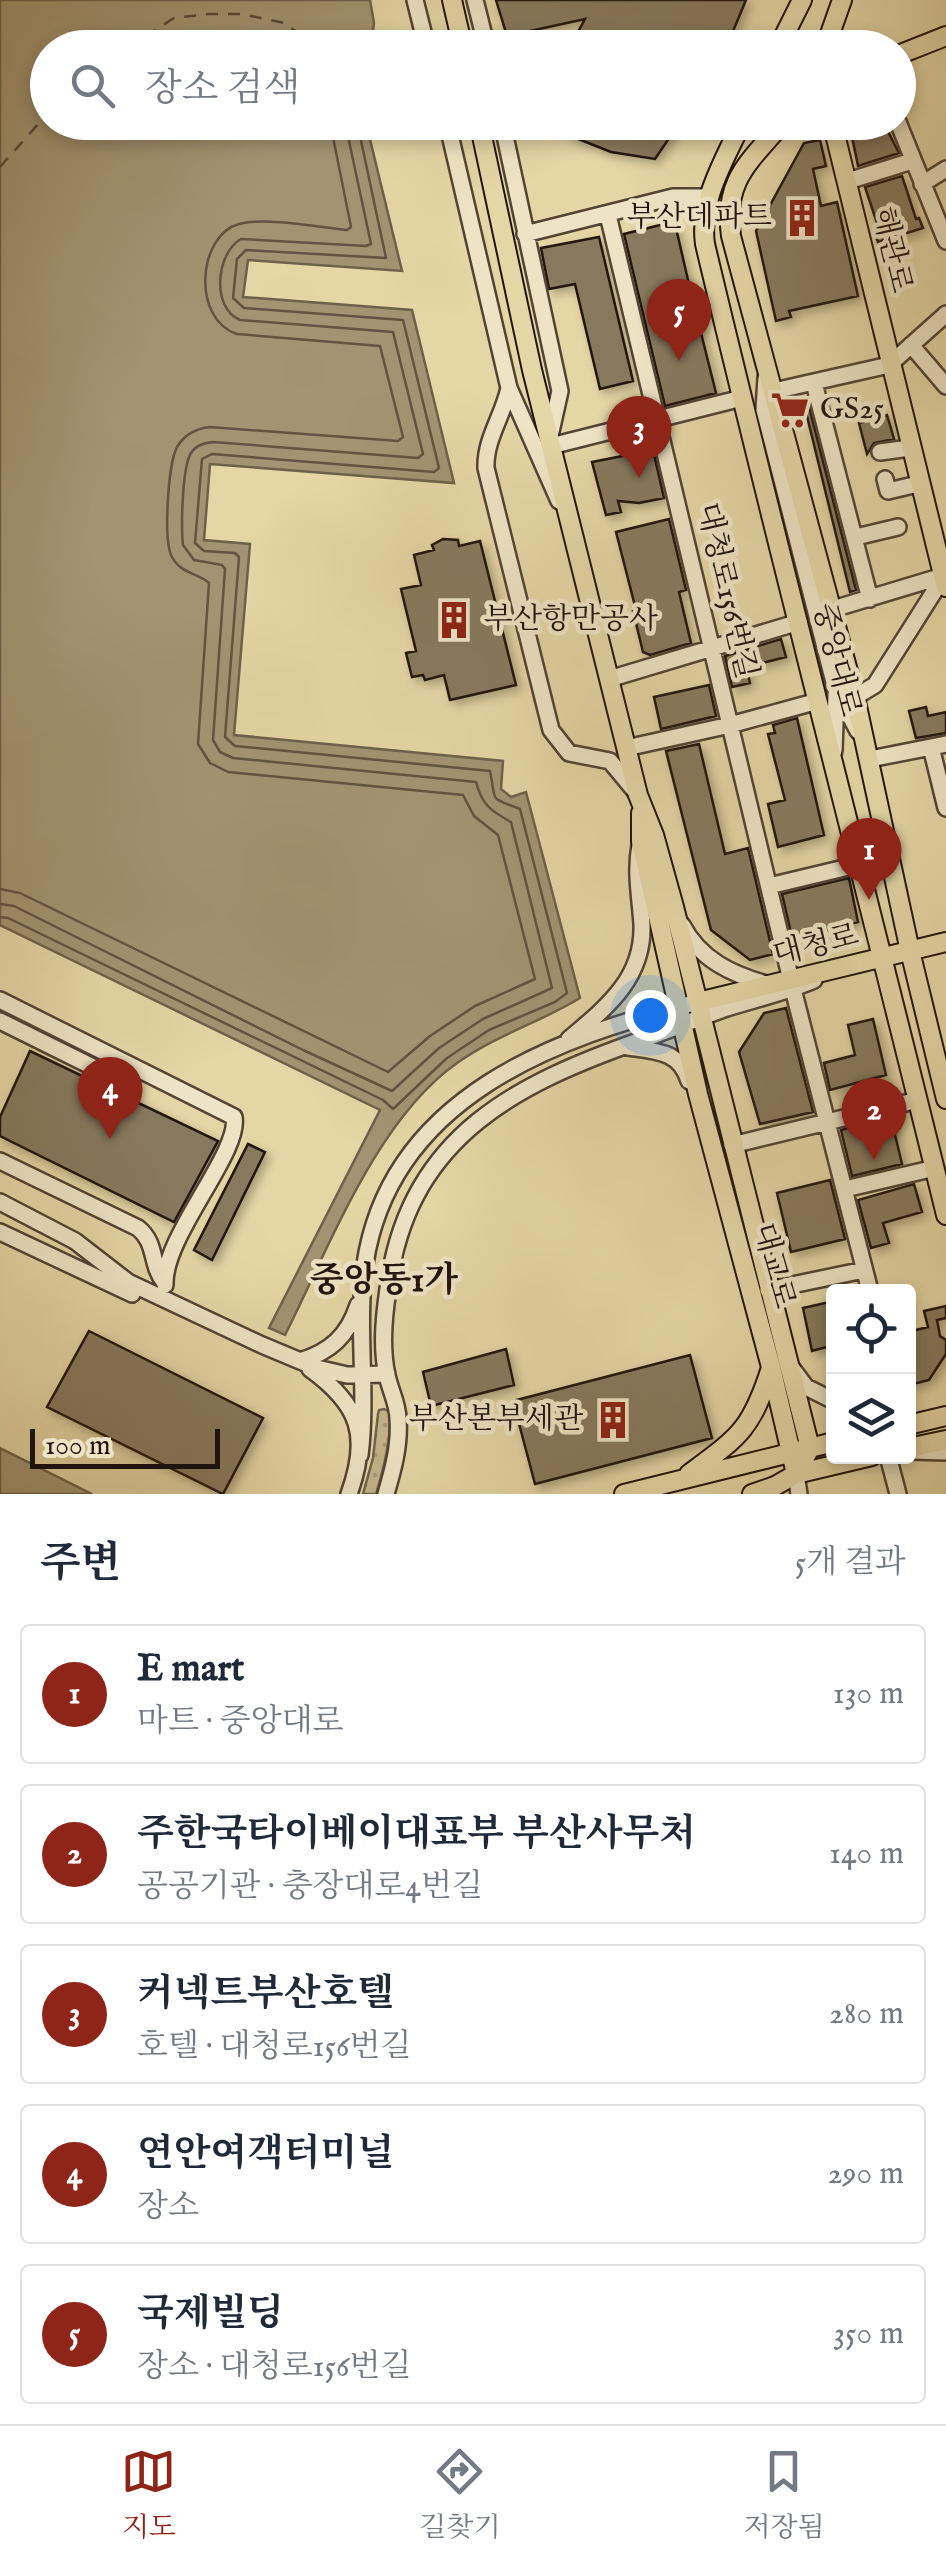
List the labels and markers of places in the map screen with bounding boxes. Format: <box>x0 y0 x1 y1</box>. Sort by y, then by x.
building icon: 부산데파트 <box>781 197 823 239</box>
place label: 부산데파트 <box>627 199 772 237</box>
pin: 5 <box>646 278 712 361</box>
supermarket icon: GS25 <box>769 389 811 431</box>
place label: GS25 <box>820 391 884 429</box>
pin: 3 <box>606 396 672 478</box>
building icon: 부산항만공사 <box>433 599 475 641</box>
place label: 부산항만공사 <box>484 601 658 639</box>
pin: 1 <box>836 818 902 900</box>
pin: 4 <box>78 1056 142 1139</box>
pin: 2 <box>842 1078 906 1160</box>
building icon: 부산본부세관 <box>592 1399 634 1441</box>
place label: 부산본부세관 <box>409 1401 584 1439</box>

